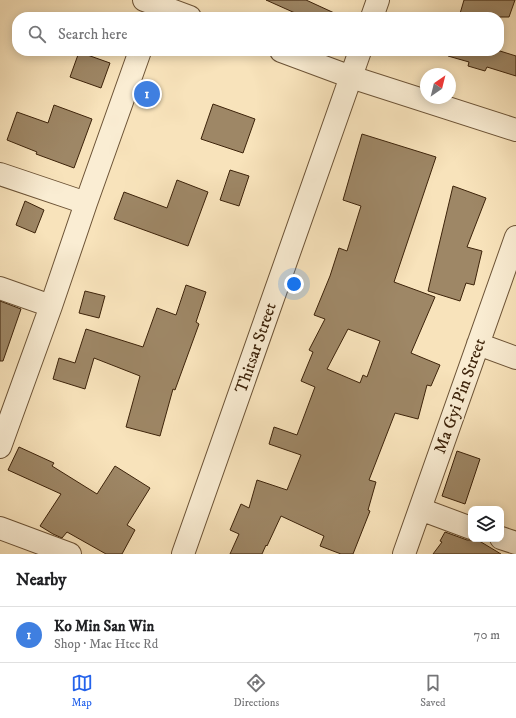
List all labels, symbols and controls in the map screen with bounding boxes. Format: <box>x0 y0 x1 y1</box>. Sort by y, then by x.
search box <box>12 12 504 56</box>
icon: search <box>26 23 48 45</box>
text: Search here <box>58 25 127 44</box>
north arrow <box>420 68 456 104</box>
pin: 1 <box>134 79 160 109</box>
your location <box>284 274 304 294</box>
street label: Thitsar Street <box>230 299 282 396</box>
street label: Ma Gyi Pin Street <box>429 335 491 457</box>
map controls <box>468 506 504 542</box>
button: layers <box>468 506 504 542</box>
text: Nearby <box>16 569 66 591</box>
text: Ko Min San Win <box>54 617 154 636</box>
text: 1 <box>27 627 31 643</box>
text: 70 m <box>474 627 500 643</box>
text: Shop · Mae Htee Rd <box>54 636 158 652</box>
tab: Map <box>71 672 93 710</box>
tab: Directions <box>234 672 279 710</box>
tab: Saved <box>420 672 445 710</box>

